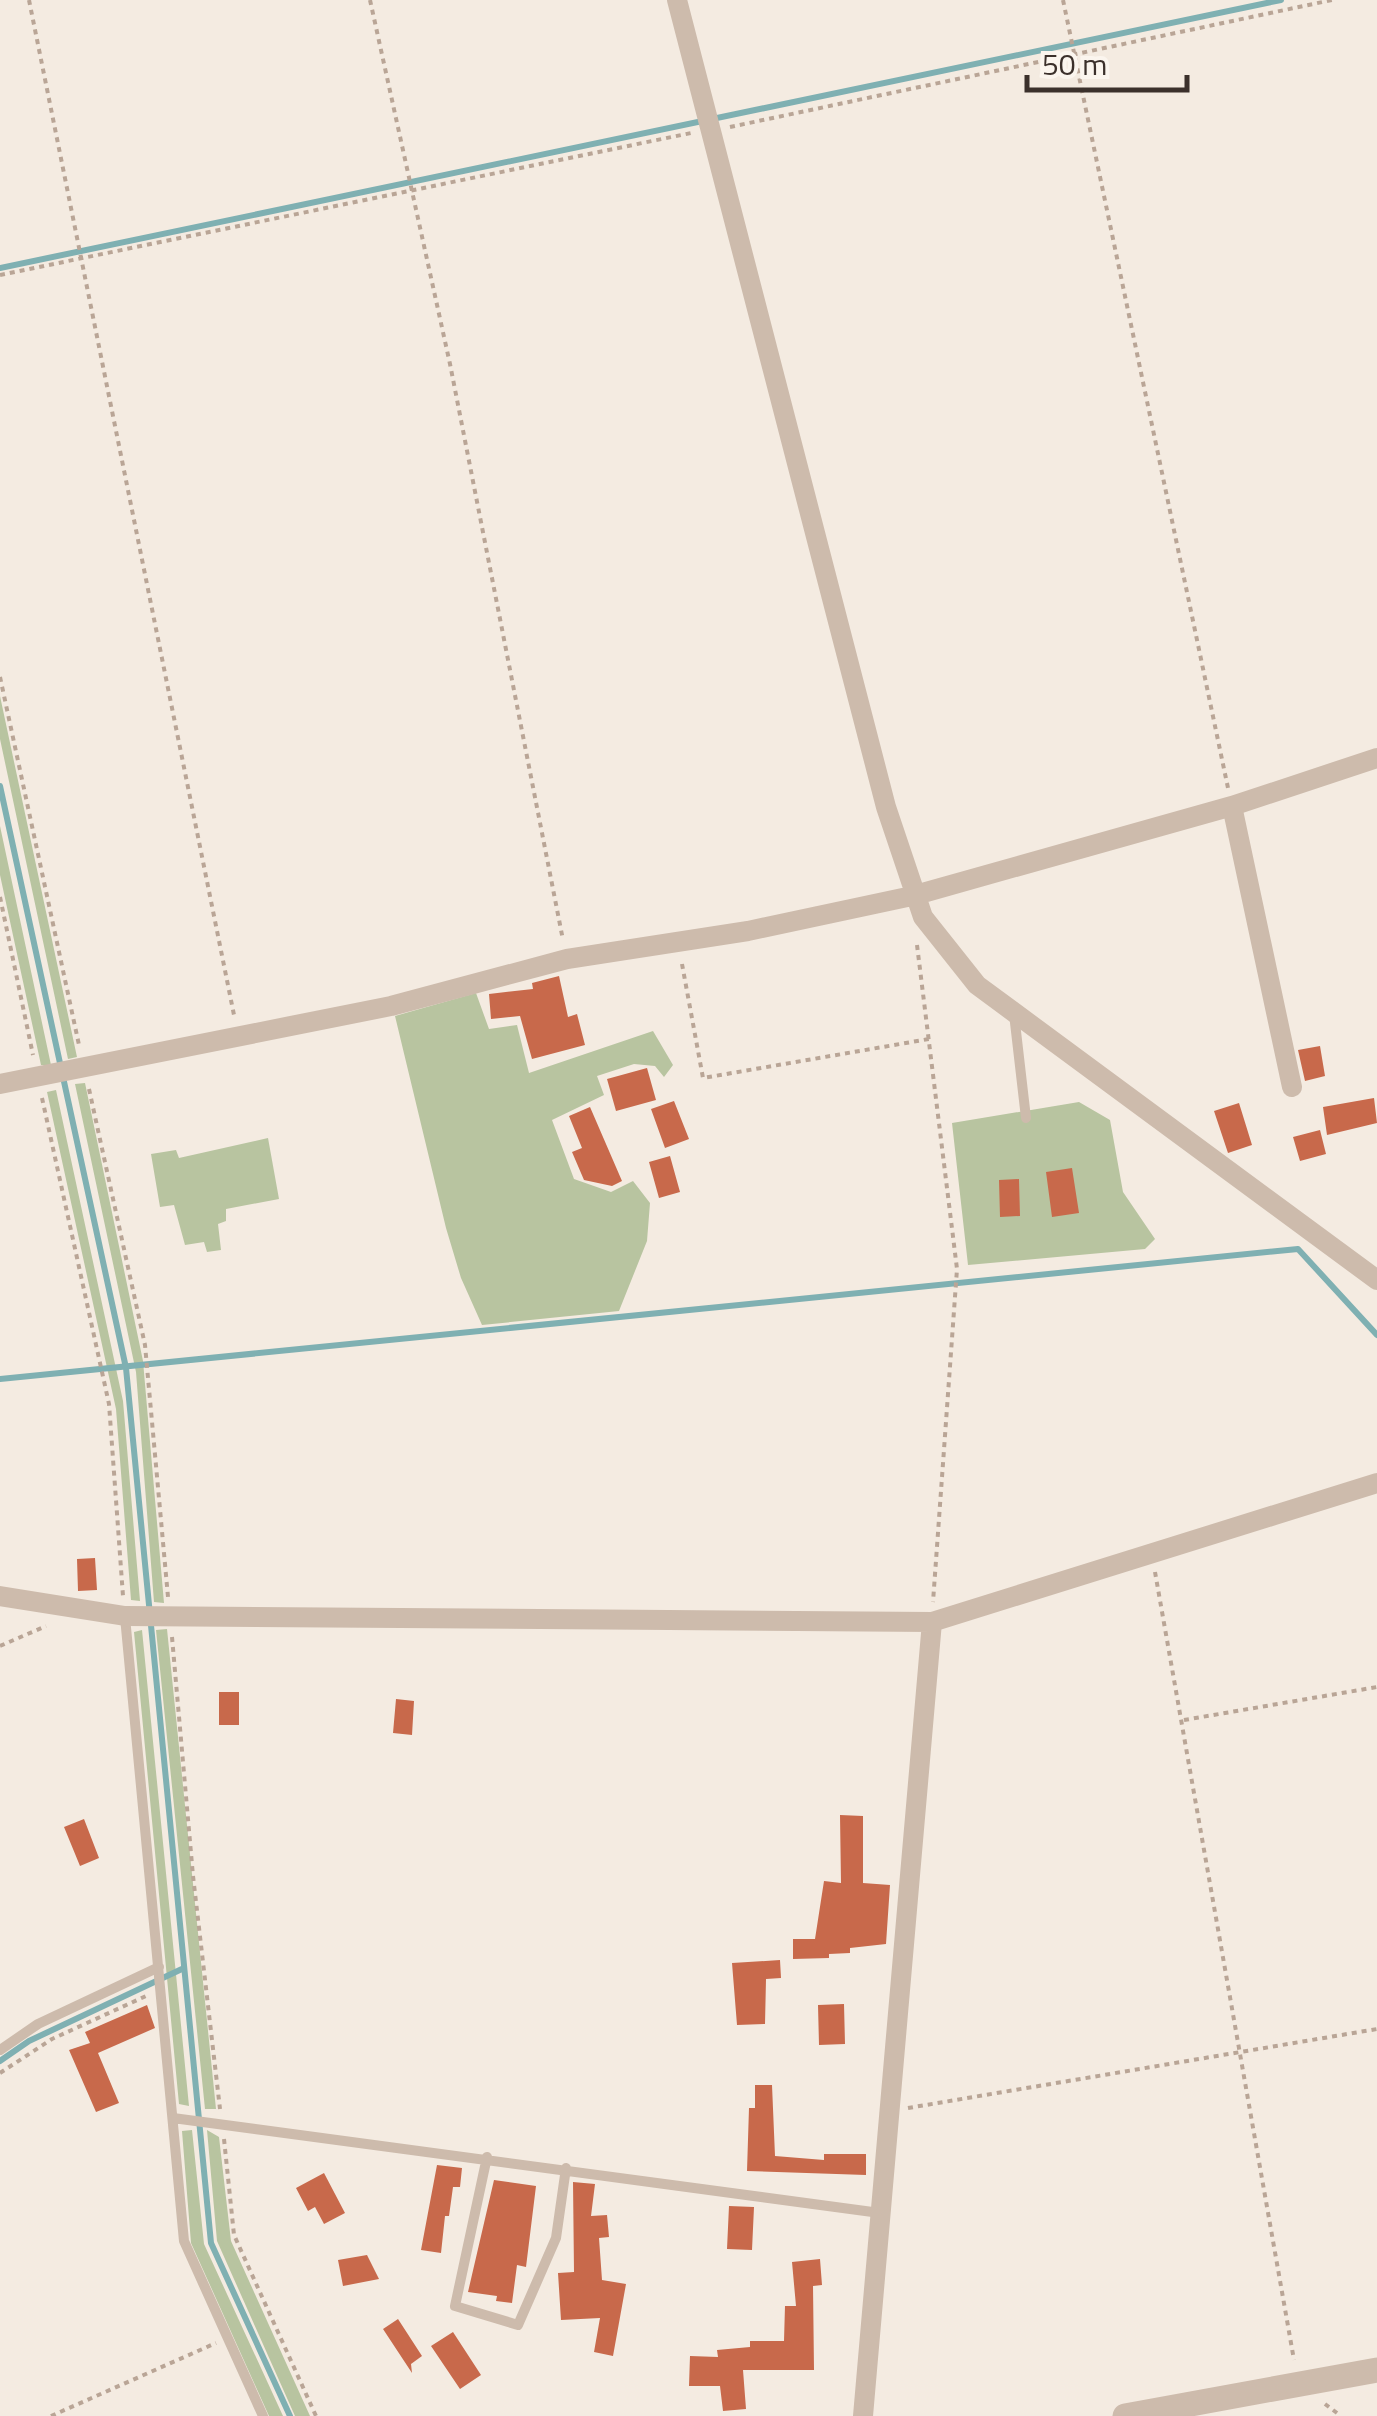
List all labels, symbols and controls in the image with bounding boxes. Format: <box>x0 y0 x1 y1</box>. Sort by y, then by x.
scale bar <box>1027 30 1187 92</box>
text: 50 m <box>1042 41 1107 87</box>

